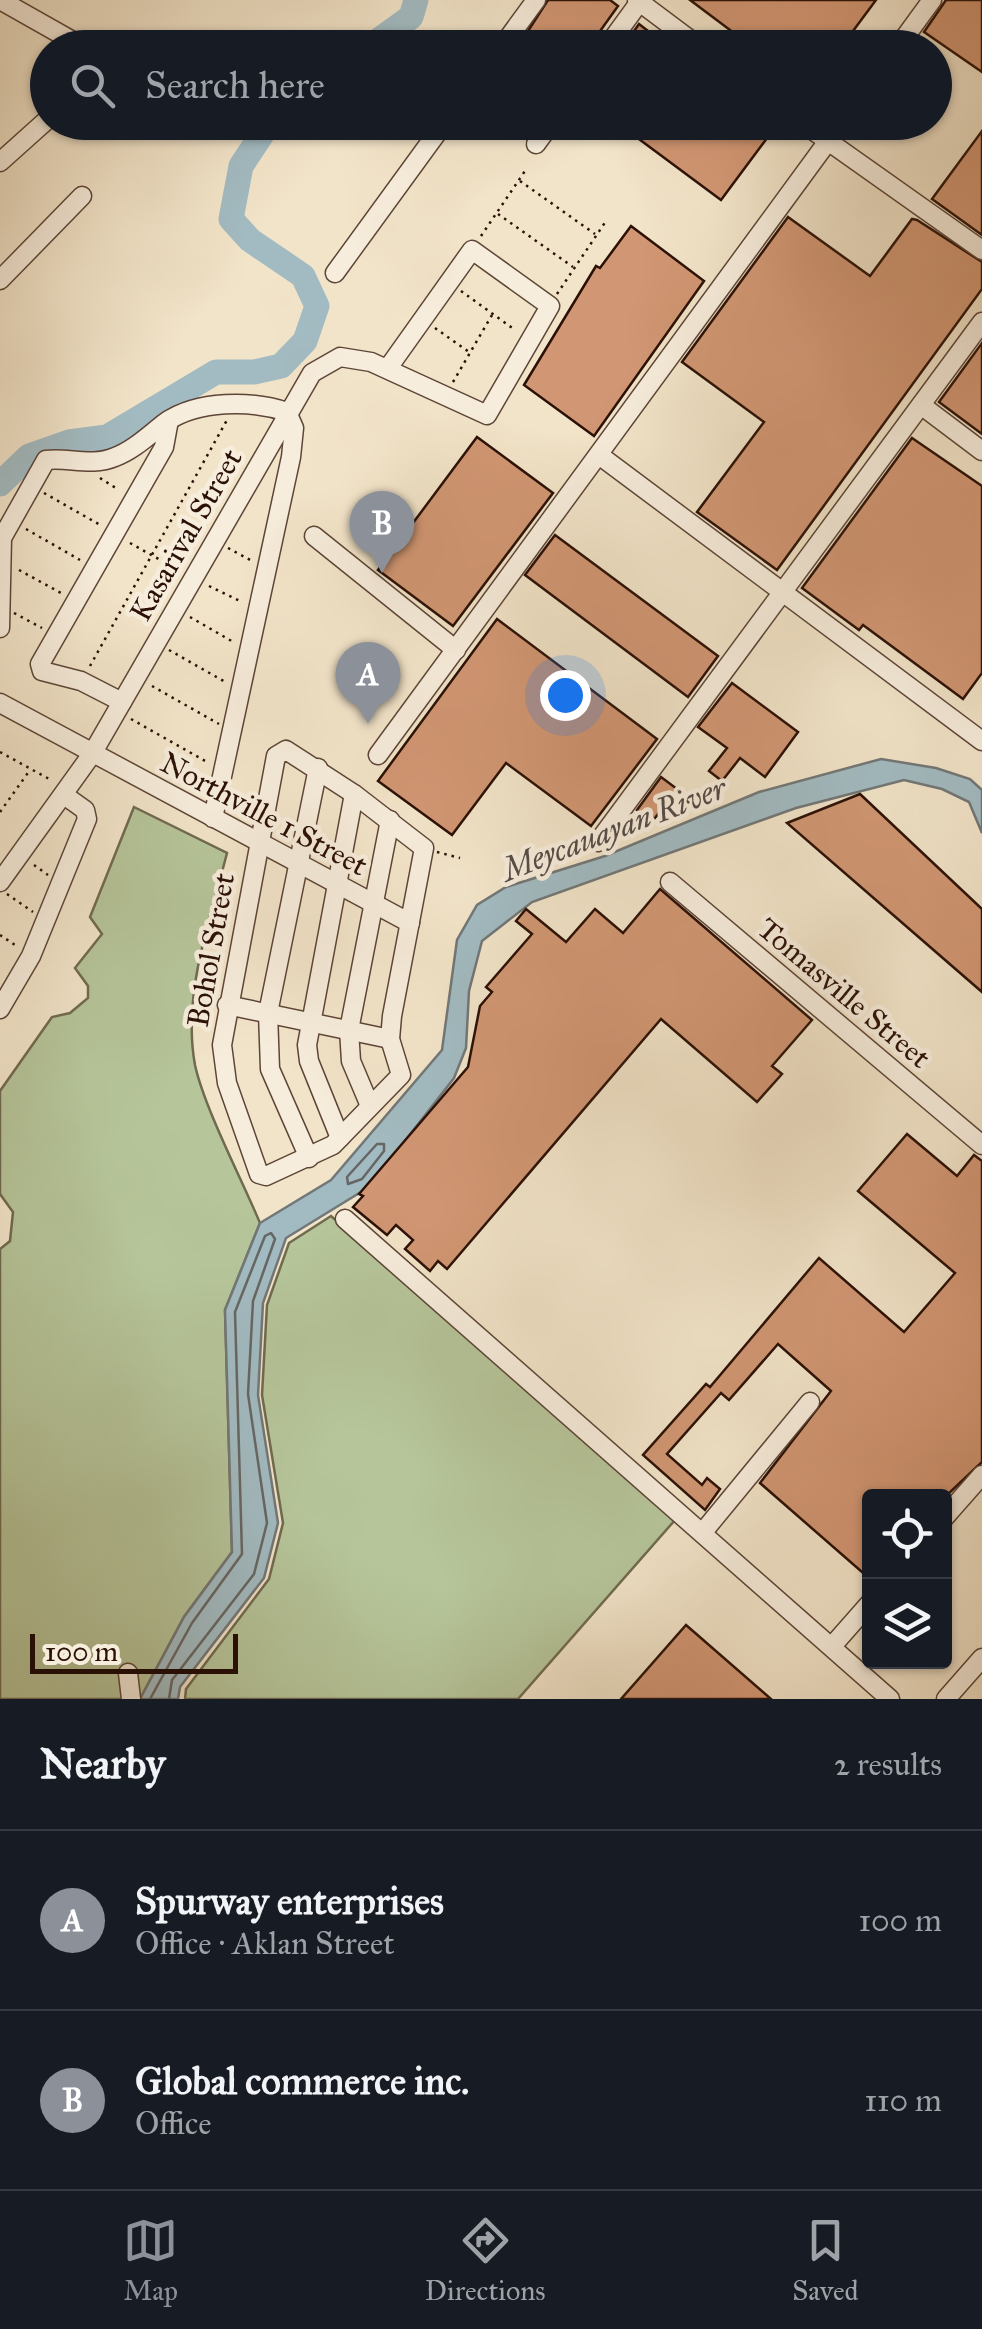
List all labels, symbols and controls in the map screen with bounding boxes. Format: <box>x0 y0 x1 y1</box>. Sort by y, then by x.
search box <box>30 30 952 140</box>
icon: search <box>65 58 120 113</box>
text: Search here <box>145 62 325 108</box>
street label: Kasarival Street <box>122 442 250 628</box>
pin: B <box>350 490 414 573</box>
pin: A <box>336 642 400 724</box>
your location <box>540 670 591 721</box>
street label: Northville 1 Street <box>154 744 374 884</box>
water label: Meycauayan River <box>494 768 733 891</box>
street label: Bohol Street <box>180 870 242 1030</box>
street label: Tomasville Street <box>750 910 938 1076</box>
map controls <box>862 1489 952 1669</box>
button: locate <box>862 1489 952 1579</box>
button: layers <box>862 1579 952 1669</box>
scale bar <box>30 1629 238 1674</box>
text: 100 m <box>45 1634 118 1669</box>
text: Nearby <box>40 1738 165 1790</box>
text: 2 results <box>834 1745 942 1784</box>
text: Spurway enterprises <box>135 1878 444 1924</box>
text: A <box>62 1901 83 1940</box>
text: 100 m <box>858 1901 942 1940</box>
text: Office · Aklan Street <box>135 1924 395 1963</box>
text: Global commerce inc. <box>135 2058 469 2104</box>
text: B <box>62 2081 83 2120</box>
text: 110 m <box>864 2081 942 2120</box>
text: Office <box>135 2104 212 2143</box>
tab: Map <box>123 2213 178 2308</box>
tab: Directions <box>425 2213 546 2308</box>
tab: Saved <box>792 2213 859 2308</box>

